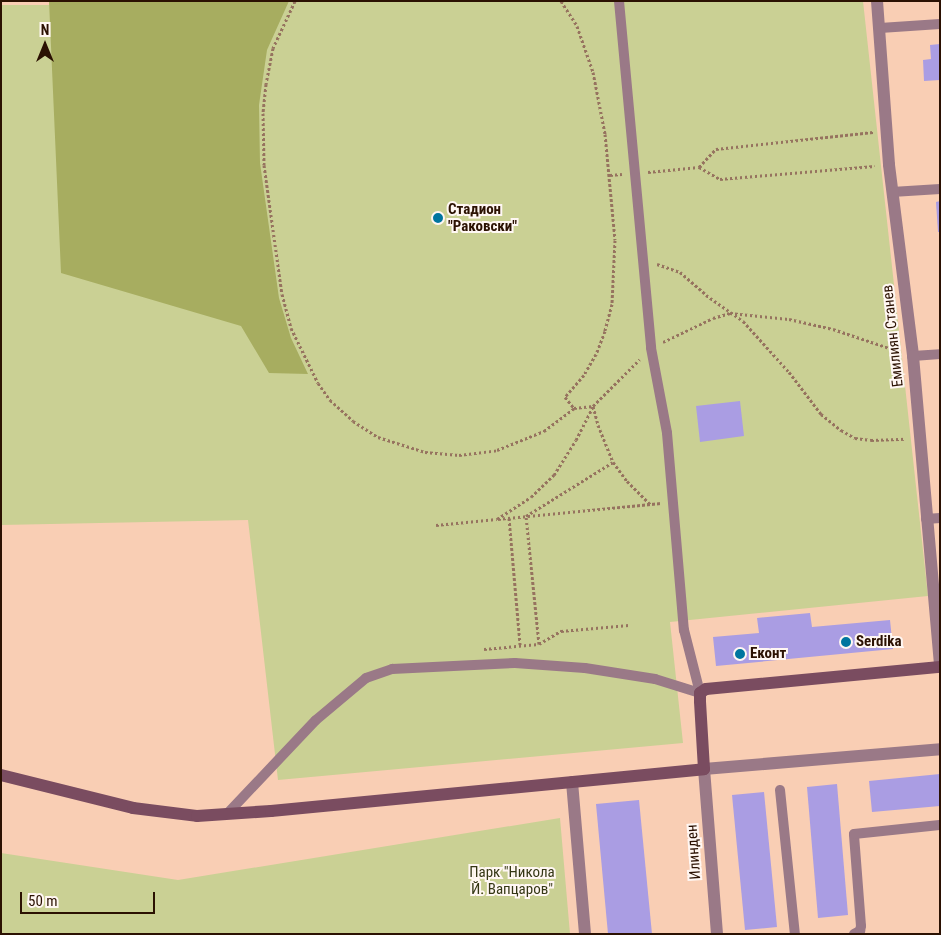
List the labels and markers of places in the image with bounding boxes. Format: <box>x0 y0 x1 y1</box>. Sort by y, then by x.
place label: Стадион "Раковски" <box>448 200 517 235</box>
marker: Стадион "Раковски" <box>432 212 444 224</box>
place label: Serdika <box>856 633 902 651</box>
marker: Serdika <box>840 636 852 648</box>
place label: Еконт <box>750 645 786 663</box>
marker: Еконт <box>734 648 746 660</box>

